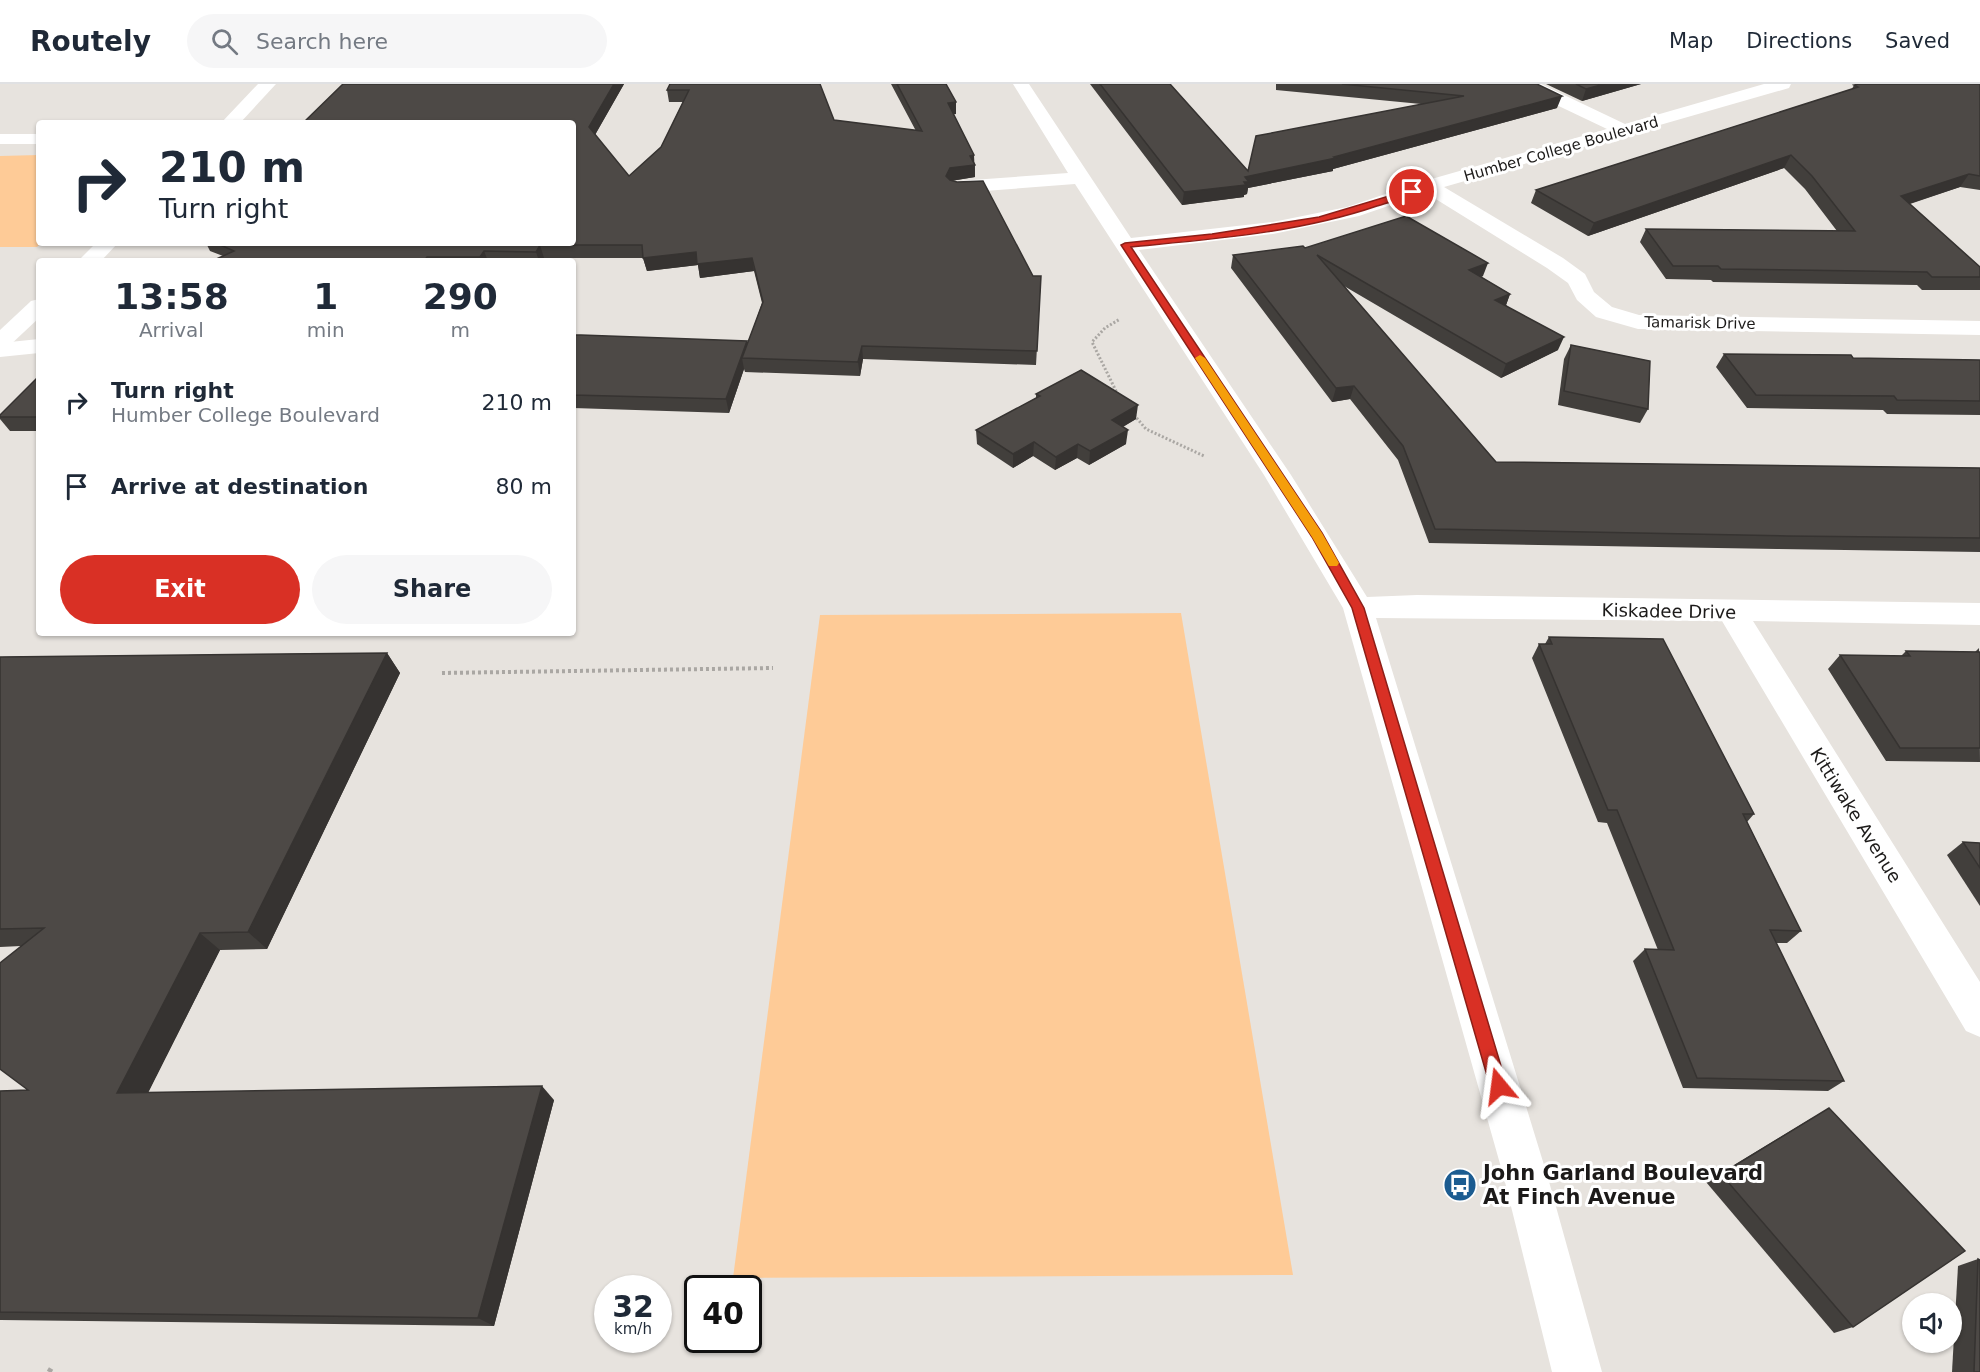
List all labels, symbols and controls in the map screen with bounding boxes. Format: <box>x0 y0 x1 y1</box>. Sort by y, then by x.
search box <box>187 14 607 68</box>
text: Routely <box>30 25 151 58</box>
icon: search <box>208 25 241 58</box>
text: Search here <box>256 29 388 54</box>
text: Map <box>1669 29 1713 53</box>
text: Directions <box>1746 29 1852 53</box>
text: Saved <box>1885 29 1950 53</box>
street label: Humber College Boulevard <box>1462 113 1660 185</box>
text: 210 m <box>159 143 305 192</box>
icon: right <box>60 144 138 222</box>
pin <box>1386 166 1437 217</box>
icon: arrive <box>1395 175 1428 208</box>
text: Turn right <box>159 193 288 224</box>
text: 13:58 <box>114 276 229 317</box>
text: 1 <box>313 276 338 317</box>
text: 290 <box>423 276 498 317</box>
street label: Tamarisk Drive <box>1643 313 1756 333</box>
text: Arrival <box>139 318 204 342</box>
text: min <box>307 318 345 342</box>
text: m <box>451 318 470 342</box>
text: Turn right <box>111 378 234 403</box>
icon: right <box>60 386 93 419</box>
text: 210 m <box>482 390 552 415</box>
text: Humber College Boulevard <box>111 403 380 427</box>
icon: arrive <box>60 470 93 503</box>
text: Arrive at destination <box>111 474 368 499</box>
text: 80 m <box>496 474 552 499</box>
button: Exit <box>60 555 300 624</box>
button: Share <box>312 555 552 624</box>
street label: Kiskadee Drive <box>1602 599 1736 623</box>
street label: Kittiwake Avenue <box>1806 744 1906 886</box>
position arrow <box>1467 1054 1531 1118</box>
place label: John Garland Boulevard At Finch Avenue <box>1481 1161 1763 1209</box>
bus stop icon: John Garland Boulevard At Finch Avenue <box>1442 1167 1478 1203</box>
speed limit sign: 40 <box>684 1275 762 1353</box>
text: 32 <box>612 1289 654 1324</box>
map controls <box>1902 1293 1962 1353</box>
button: sound <box>1902 1293 1962 1353</box>
text: km/h <box>614 1320 652 1338</box>

